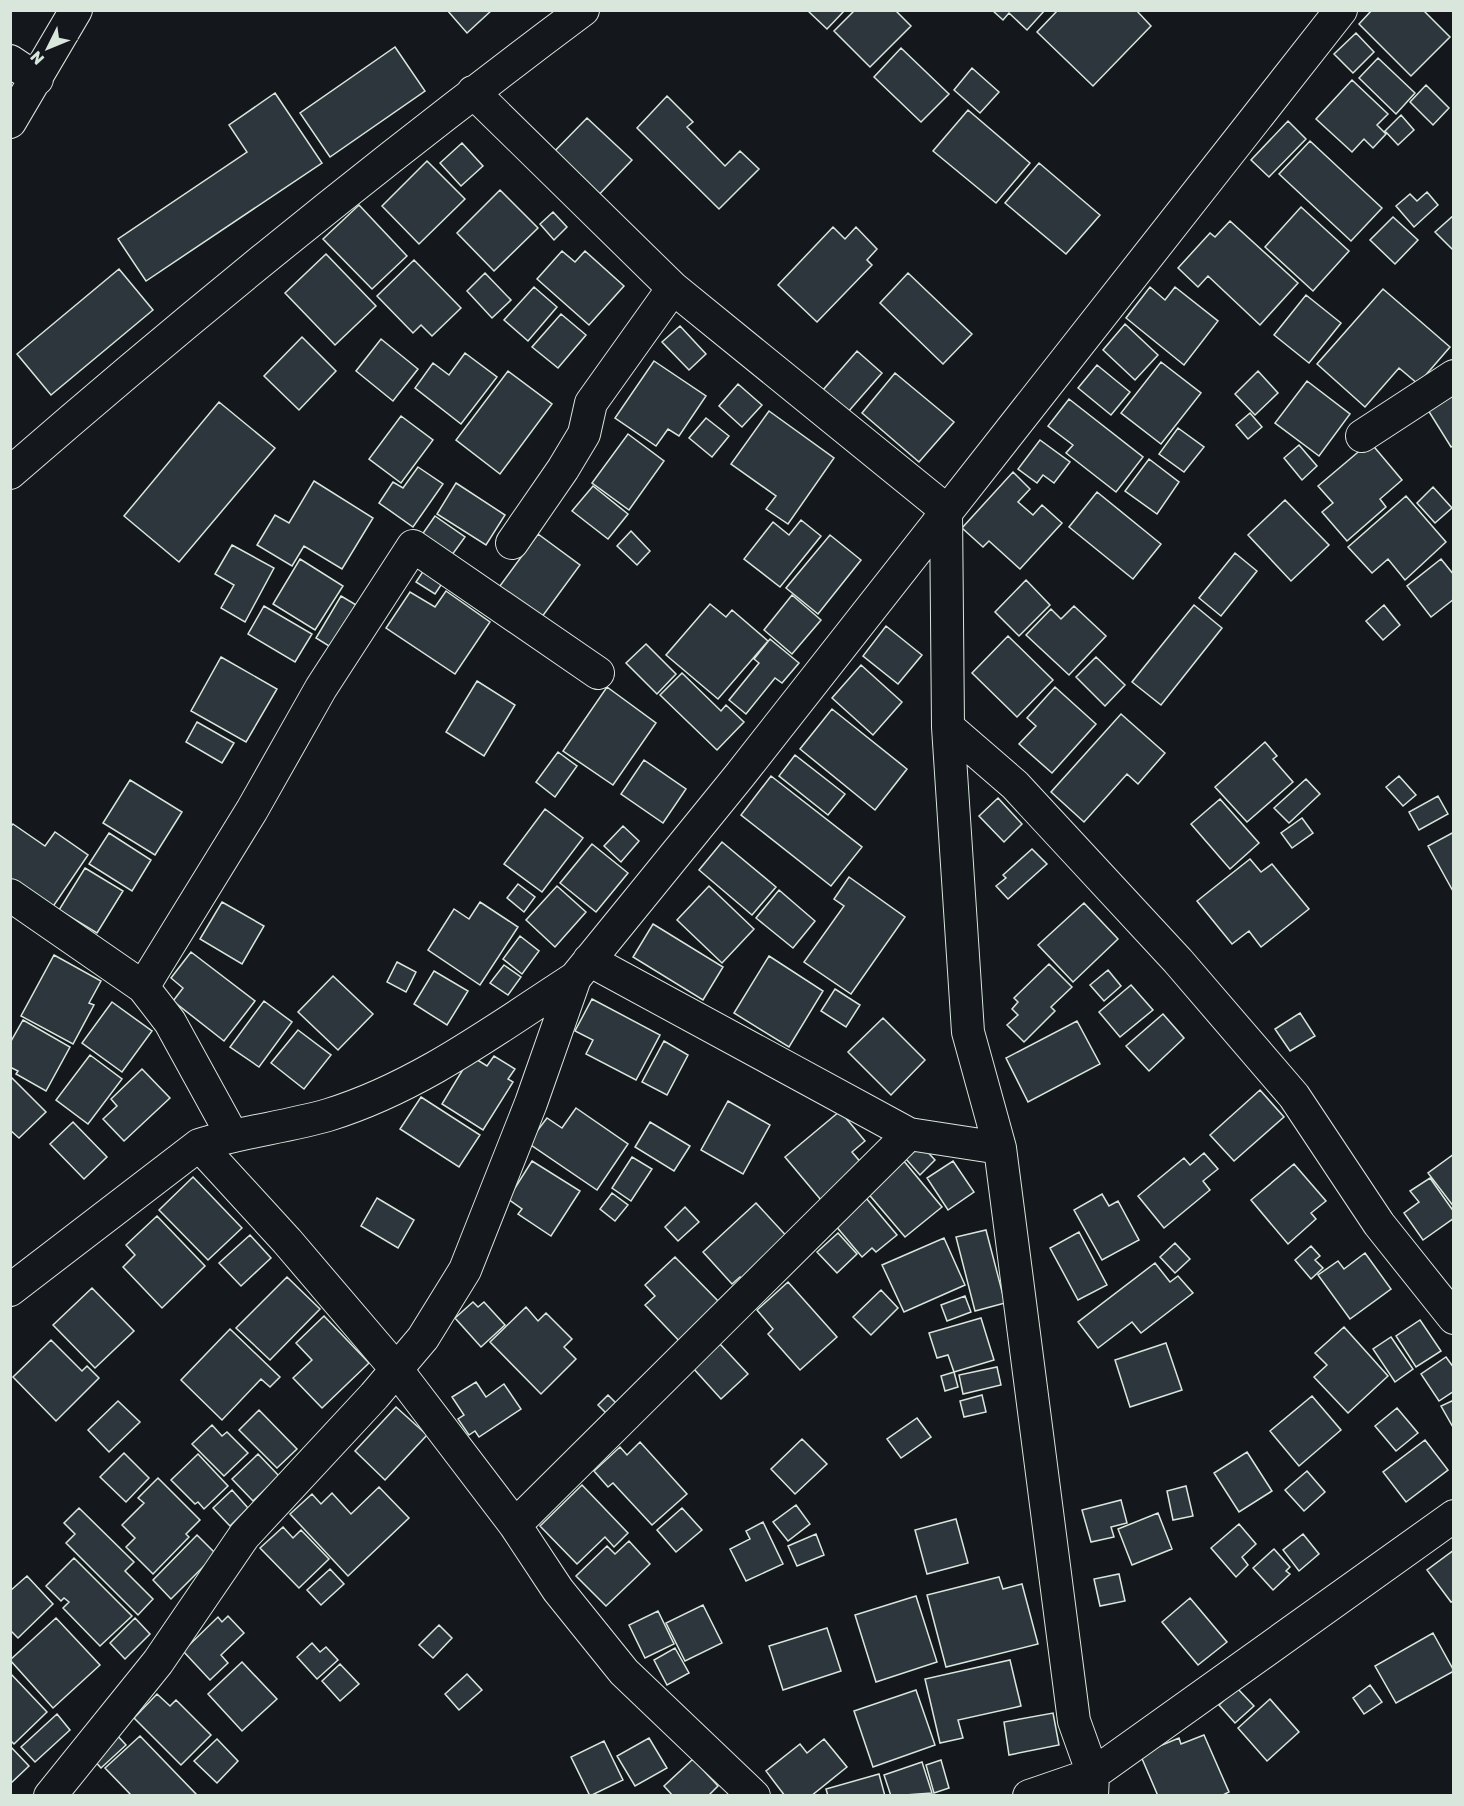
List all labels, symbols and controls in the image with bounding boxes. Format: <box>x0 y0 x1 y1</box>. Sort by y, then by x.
north arrow <box>18 18 78 78</box>
text: N <box>27 47 48 69</box>

